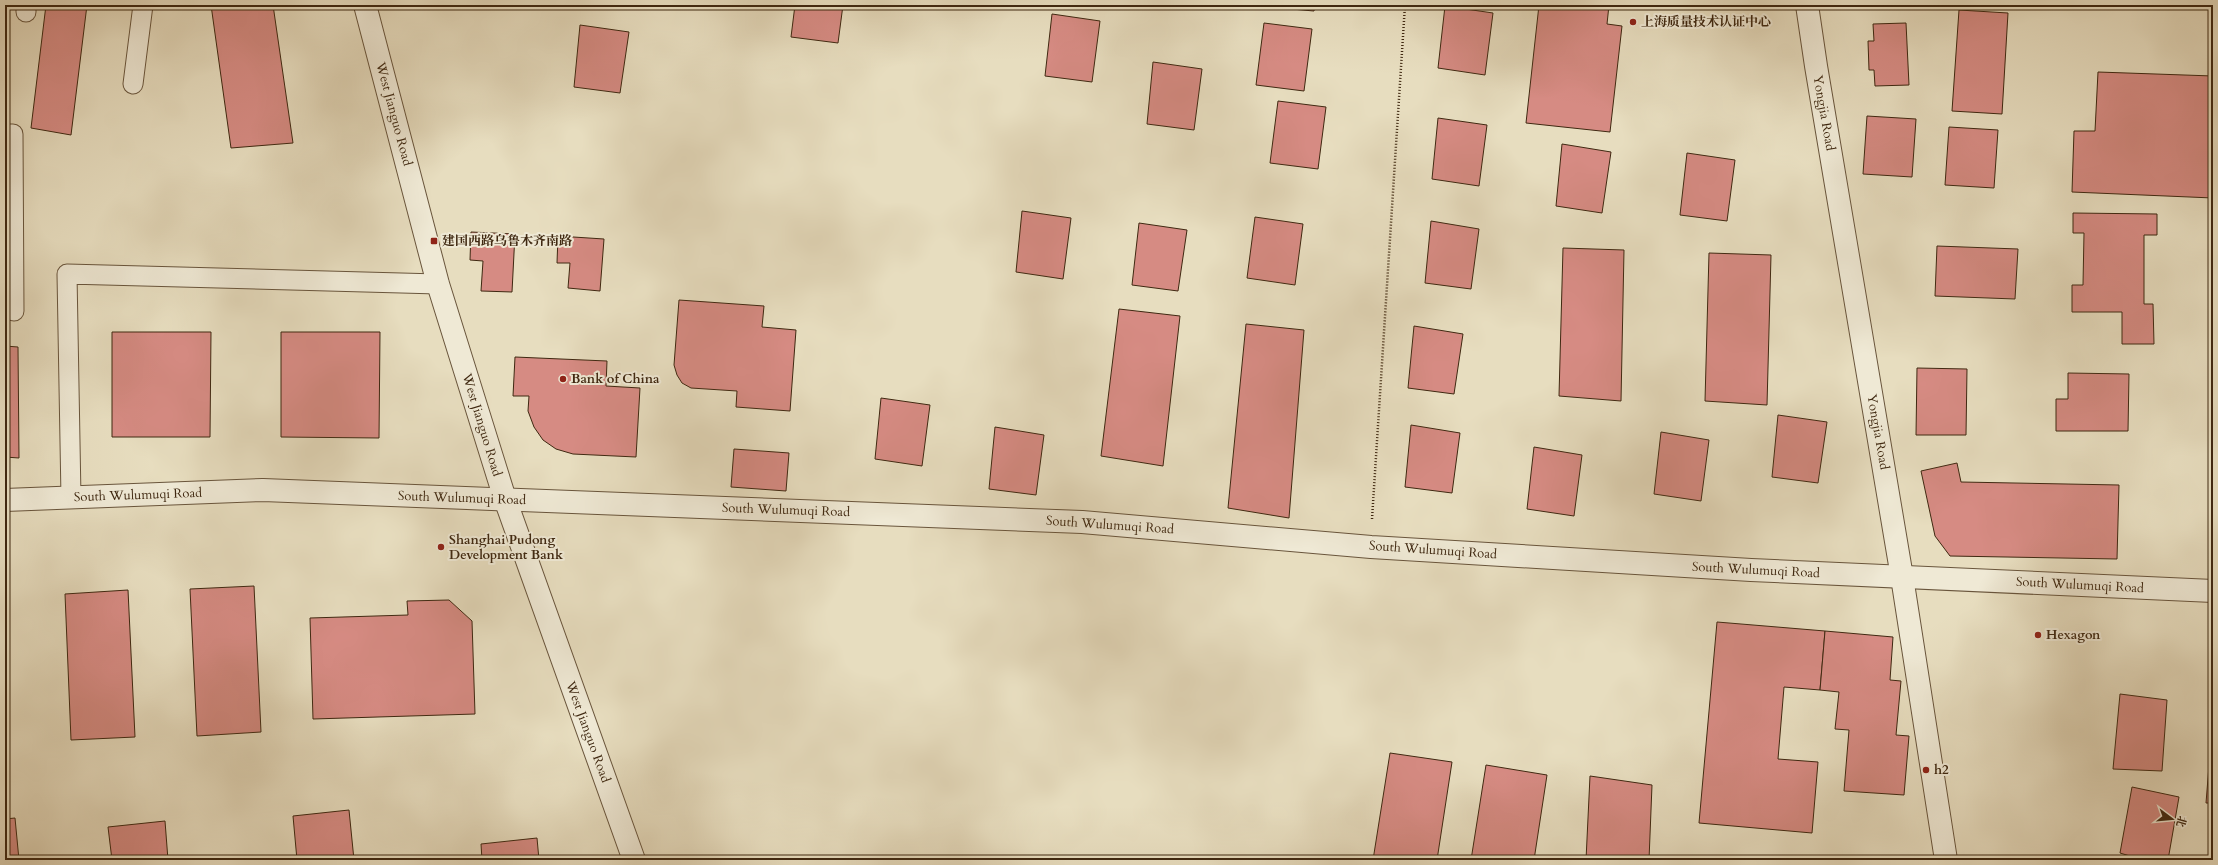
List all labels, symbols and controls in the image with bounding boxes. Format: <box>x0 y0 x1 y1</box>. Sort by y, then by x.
place label: 上海质量技术认证中心 <box>1641 13 1771 31</box>
marker: 上海质量技术认证中心 <box>1628 17 1638 27</box>
street label: West Jianguo Road <box>371 59 417 168</box>
street label: Yongjia Road <box>1809 74 1840 152</box>
place label: 建国西路乌鲁木齐南路 <box>442 232 572 250</box>
marker: 建国西路乌鲁木齐南路 <box>429 236 439 246</box>
street label: West Jianguo Road <box>457 370 506 479</box>
place label: Bank of China <box>571 370 660 388</box>
marker: Bank of China <box>558 374 568 384</box>
street label: Yongjia Road <box>1863 393 1894 471</box>
street label: South Wulumuqi Road <box>74 484 202 506</box>
street label: South Wulumuqi Road <box>398 487 526 509</box>
street label: South Wulumuqi Road <box>722 499 850 521</box>
street label: South Wulumuqi Road <box>1045 512 1175 538</box>
place label: Shanghai Pudong Development Bank <box>449 531 564 564</box>
street label: South Wulumuqi Road <box>1368 537 1498 563</box>
marker: Shanghai Pudong Development Bank <box>436 542 446 552</box>
street label: South Wulumuqi Road <box>1692 558 1821 582</box>
street label: South Wulumuqi Road <box>2016 573 2145 597</box>
place label: Hexagon <box>2046 626 2101 644</box>
marker: Hexagon <box>2033 630 2043 640</box>
street label: West Jianguo Road <box>561 678 615 785</box>
place label: h2 <box>1934 761 1949 779</box>
marker: h2 <box>1921 765 1931 775</box>
north arrow <box>2152 799 2192 839</box>
text: 北 <box>2172 814 2190 829</box>

